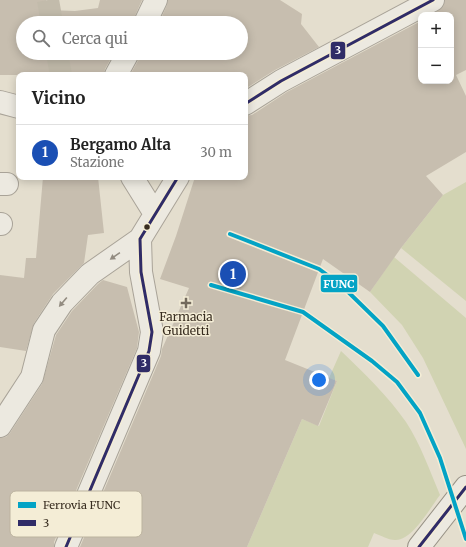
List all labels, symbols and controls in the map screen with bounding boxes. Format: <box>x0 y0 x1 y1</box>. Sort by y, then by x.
map controls <box>418 12 454 84</box>
button: + <box>418 12 454 48</box>
search box <box>16 16 248 60</box>
icon: search <box>30 27 52 49</box>
text: Cerca qui <box>62 29 128 48</box>
line badge: 3 <box>330 41 346 60</box>
text: 3 <box>335 43 341 57</box>
button: − <box>418 48 454 84</box>
text: Vicino <box>32 87 85 109</box>
text: Bergamo Alta <box>70 135 171 154</box>
text: 1 <box>42 144 48 161</box>
text: 30 m <box>200 144 232 161</box>
text: Stazione <box>70 154 124 171</box>
unlabelled marker <box>142 222 152 232</box>
one-way arrow <box>110 252 120 260</box>
pin: 1 <box>220 259 246 289</box>
line badge: FUNC <box>320 274 358 293</box>
text: FUNC <box>323 277 355 291</box>
one-way arrow <box>59 297 68 307</box>
marker: Farmacia Guidetti <box>181 298 191 308</box>
place label: Farmacia Guidetti <box>159 309 213 338</box>
line badge: 3 <box>136 354 151 373</box>
text: 3 <box>141 356 147 370</box>
your location <box>309 370 329 390</box>
legend <box>10 491 142 537</box>
text: Ferrovia FUNC <box>43 498 120 512</box>
text: 3 <box>43 516 49 530</box>

